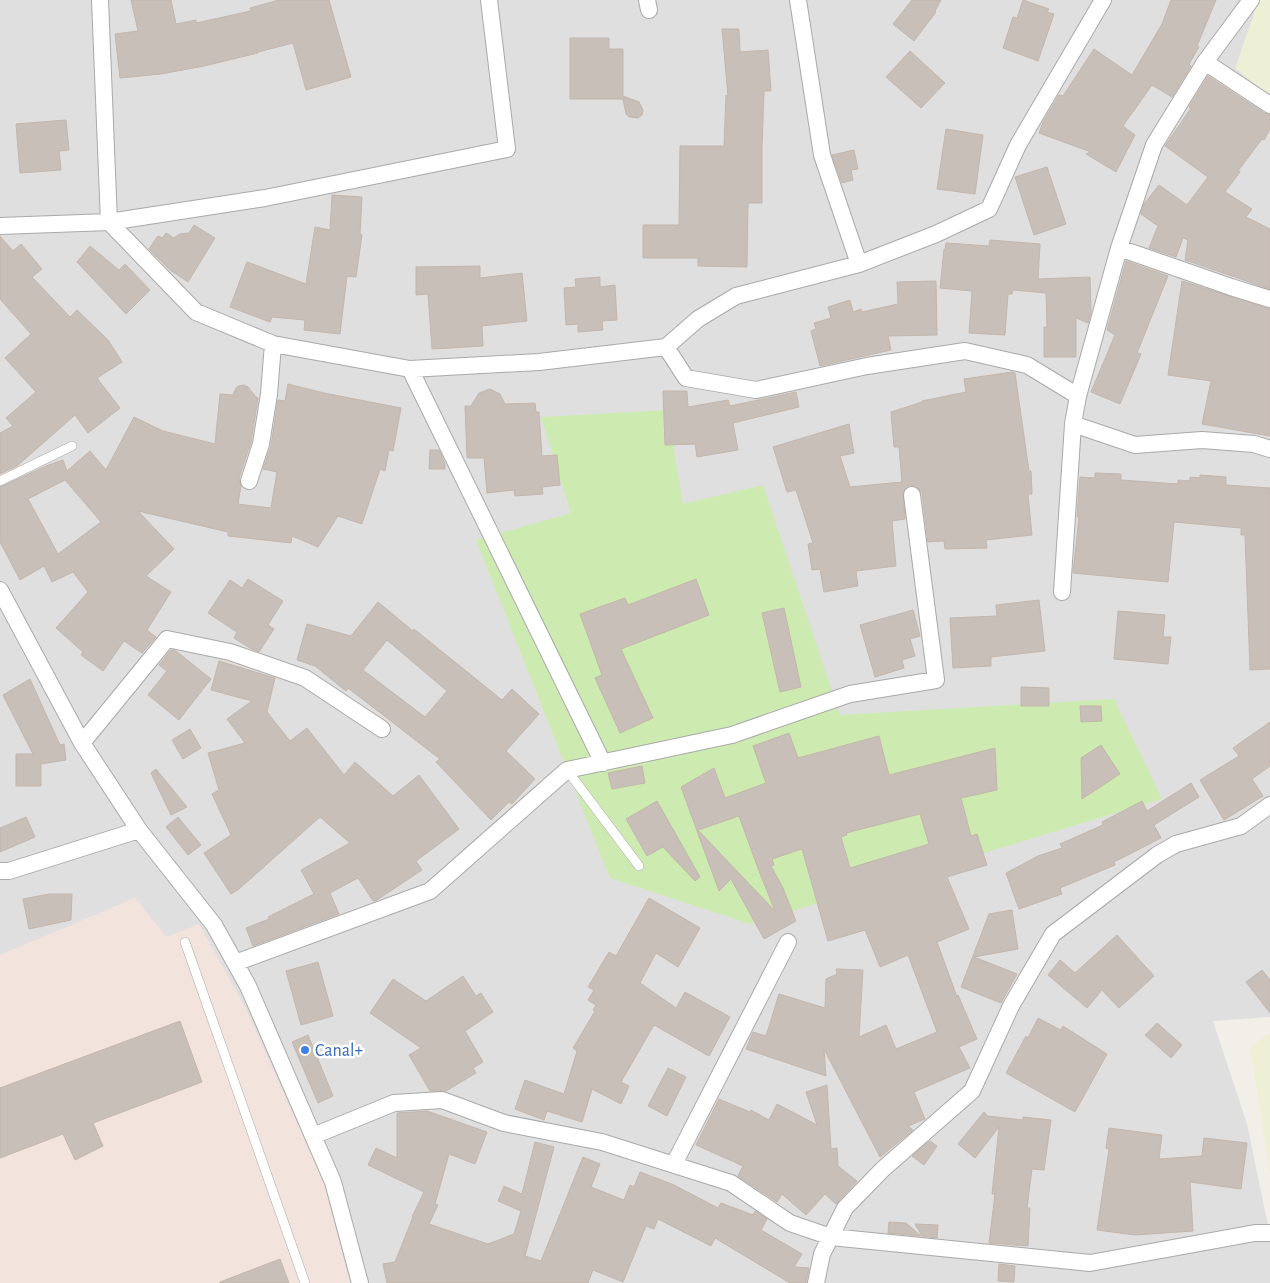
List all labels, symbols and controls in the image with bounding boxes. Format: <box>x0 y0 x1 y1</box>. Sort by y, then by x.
place label: Canal+ <box>315 1042 364 1060</box>
marker: Canal+ <box>299 1044 311 1056</box>

